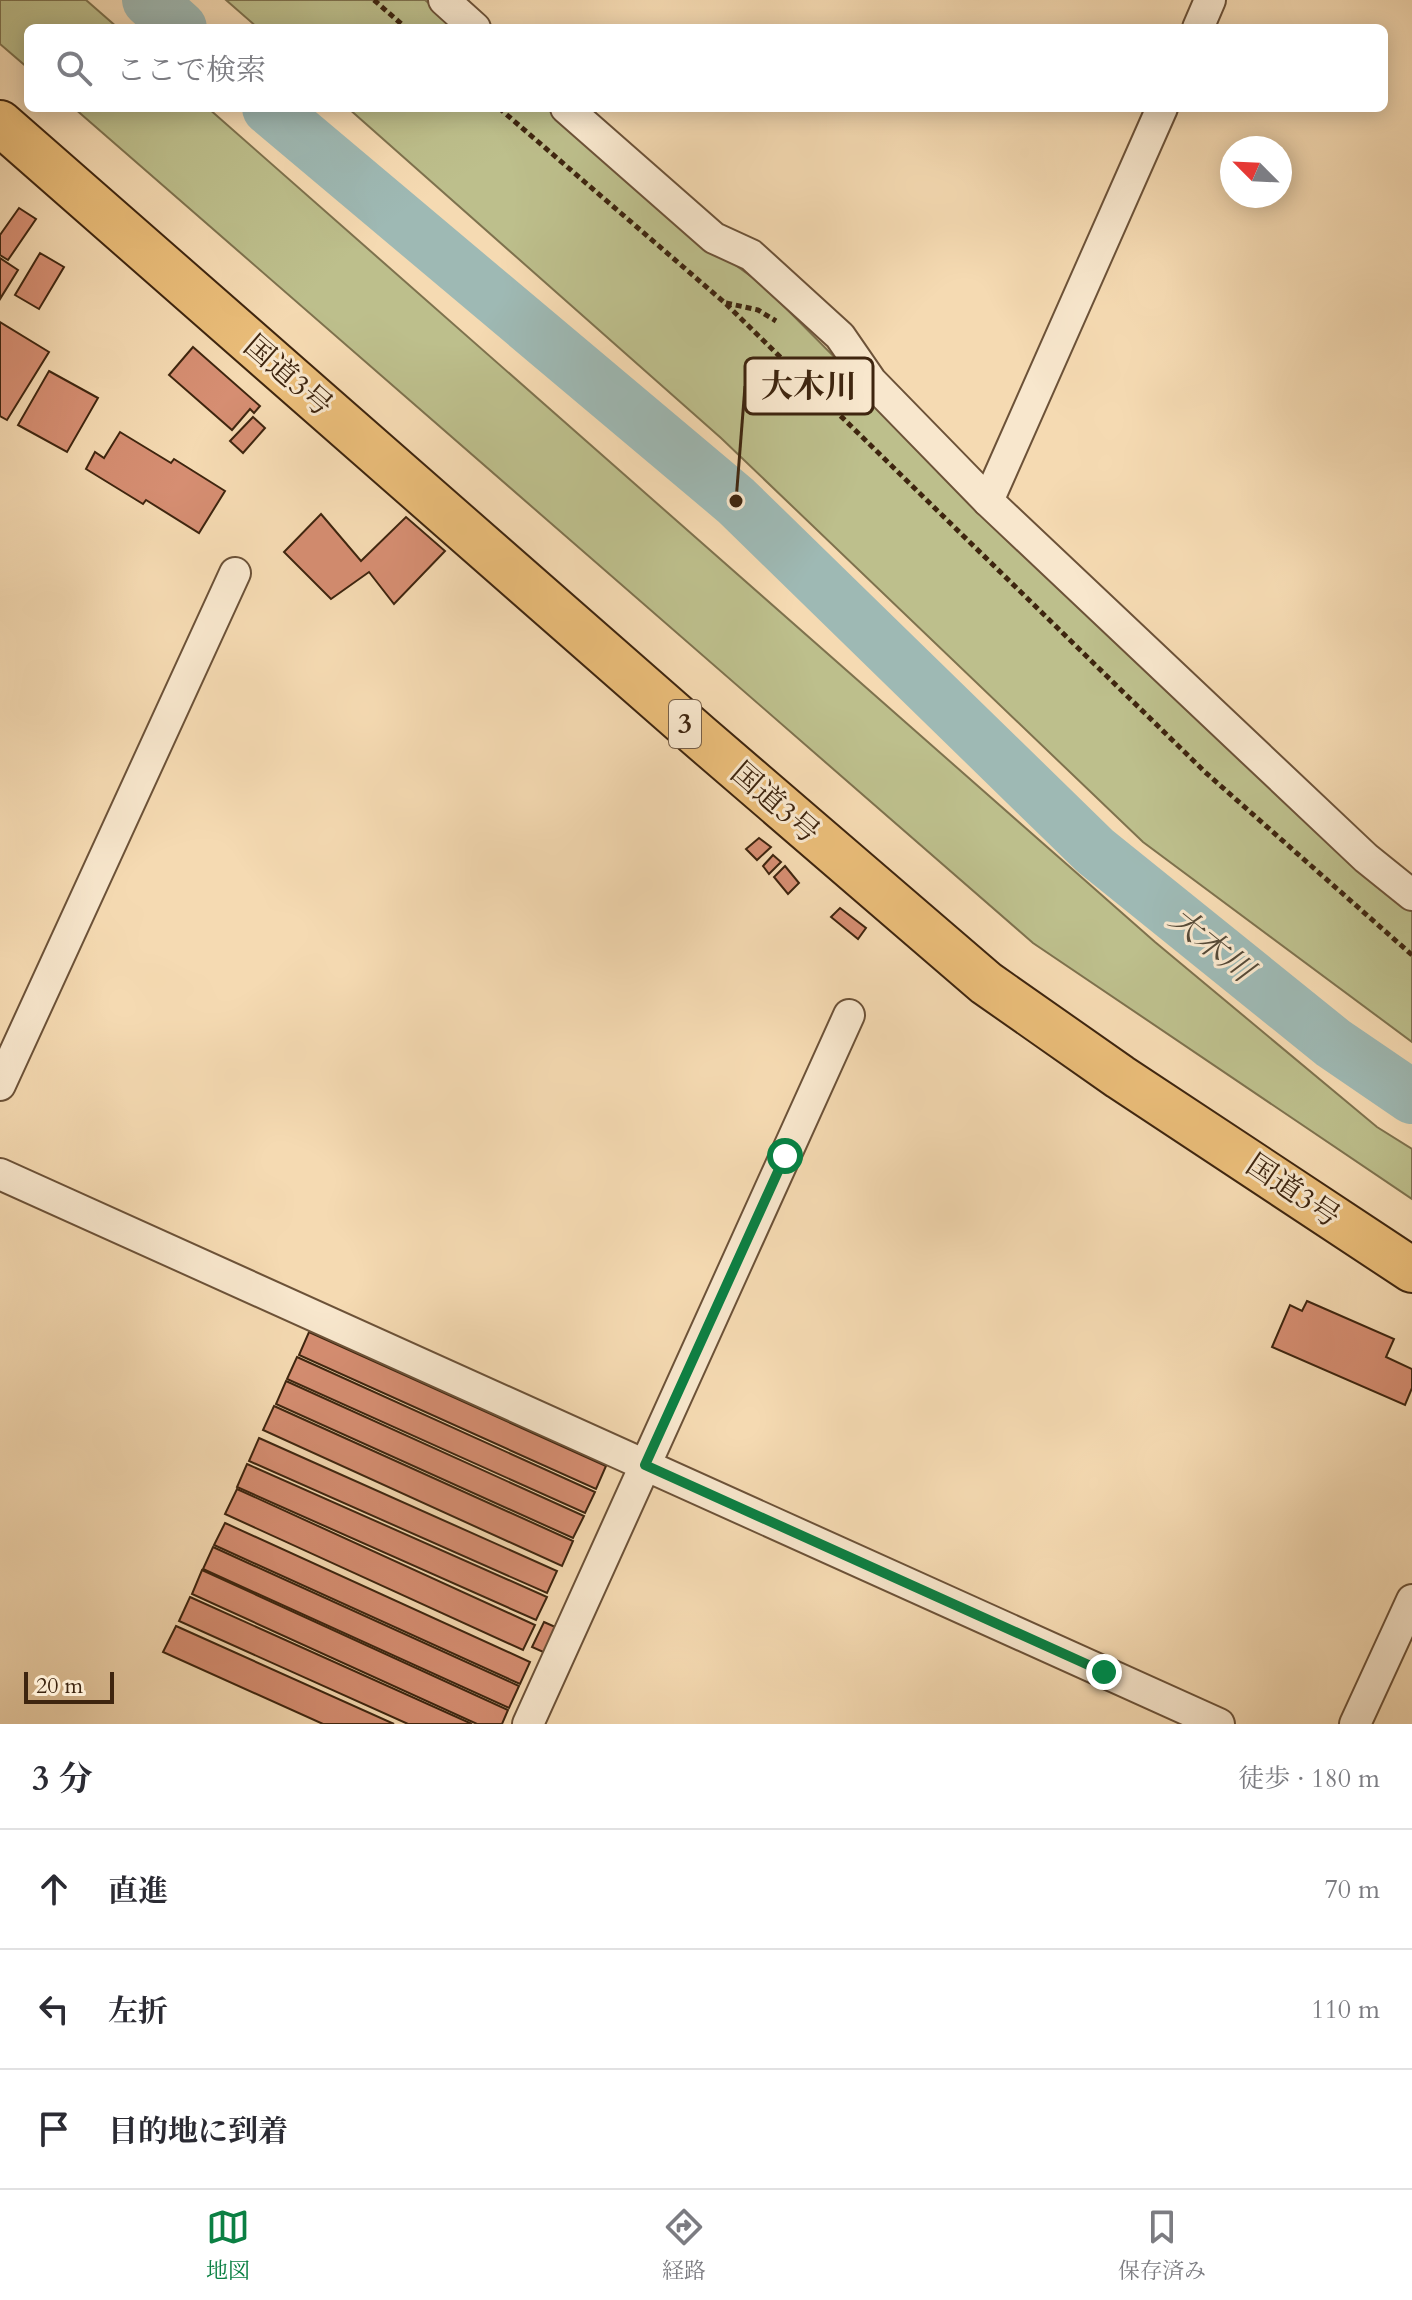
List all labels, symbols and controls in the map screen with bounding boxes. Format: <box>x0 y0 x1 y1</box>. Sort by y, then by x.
search box <box>24 24 1388 112</box>
icon: search <box>52 46 96 90</box>
text: ここで検索 <box>116 50 266 91</box>
north arrow <box>1220 136 1292 208</box>
street label: 国道3号 <box>235 326 341 426</box>
callout: 大木川 <box>745 358 873 414</box>
text: 大木川 <box>761 365 857 409</box>
road number: 3 <box>669 700 701 748</box>
street label: 国道3号 <box>722 753 828 853</box>
water label: 大木川 <box>1160 898 1264 994</box>
route start <box>767 1138 803 1174</box>
street label: 国道3号 <box>1238 1145 1348 1237</box>
route end <box>1086 1654 1122 1690</box>
scale bar <box>24 1668 114 1704</box>
text: 20 m <box>36 1671 83 1701</box>
text: 3 分 <box>32 1756 93 1802</box>
text: 徒歩 · 180 m <box>1239 1761 1380 1796</box>
icon: ahead <box>32 1867 76 1911</box>
text: 直進 <box>108 1871 168 1912</box>
text: 70 m <box>1324 1872 1380 1907</box>
icon: left <box>32 1987 76 2031</box>
text: 左折 <box>108 1991 168 2032</box>
text: 110 m <box>1311 1992 1380 2027</box>
icon: arrive <box>32 2107 76 2151</box>
text: 目的地に到着 <box>108 2111 288 2152</box>
tab: 地図 <box>206 2205 250 2286</box>
tab: 経路 <box>662 2205 706 2286</box>
tab: 保存済み <box>1118 2205 1206 2286</box>

